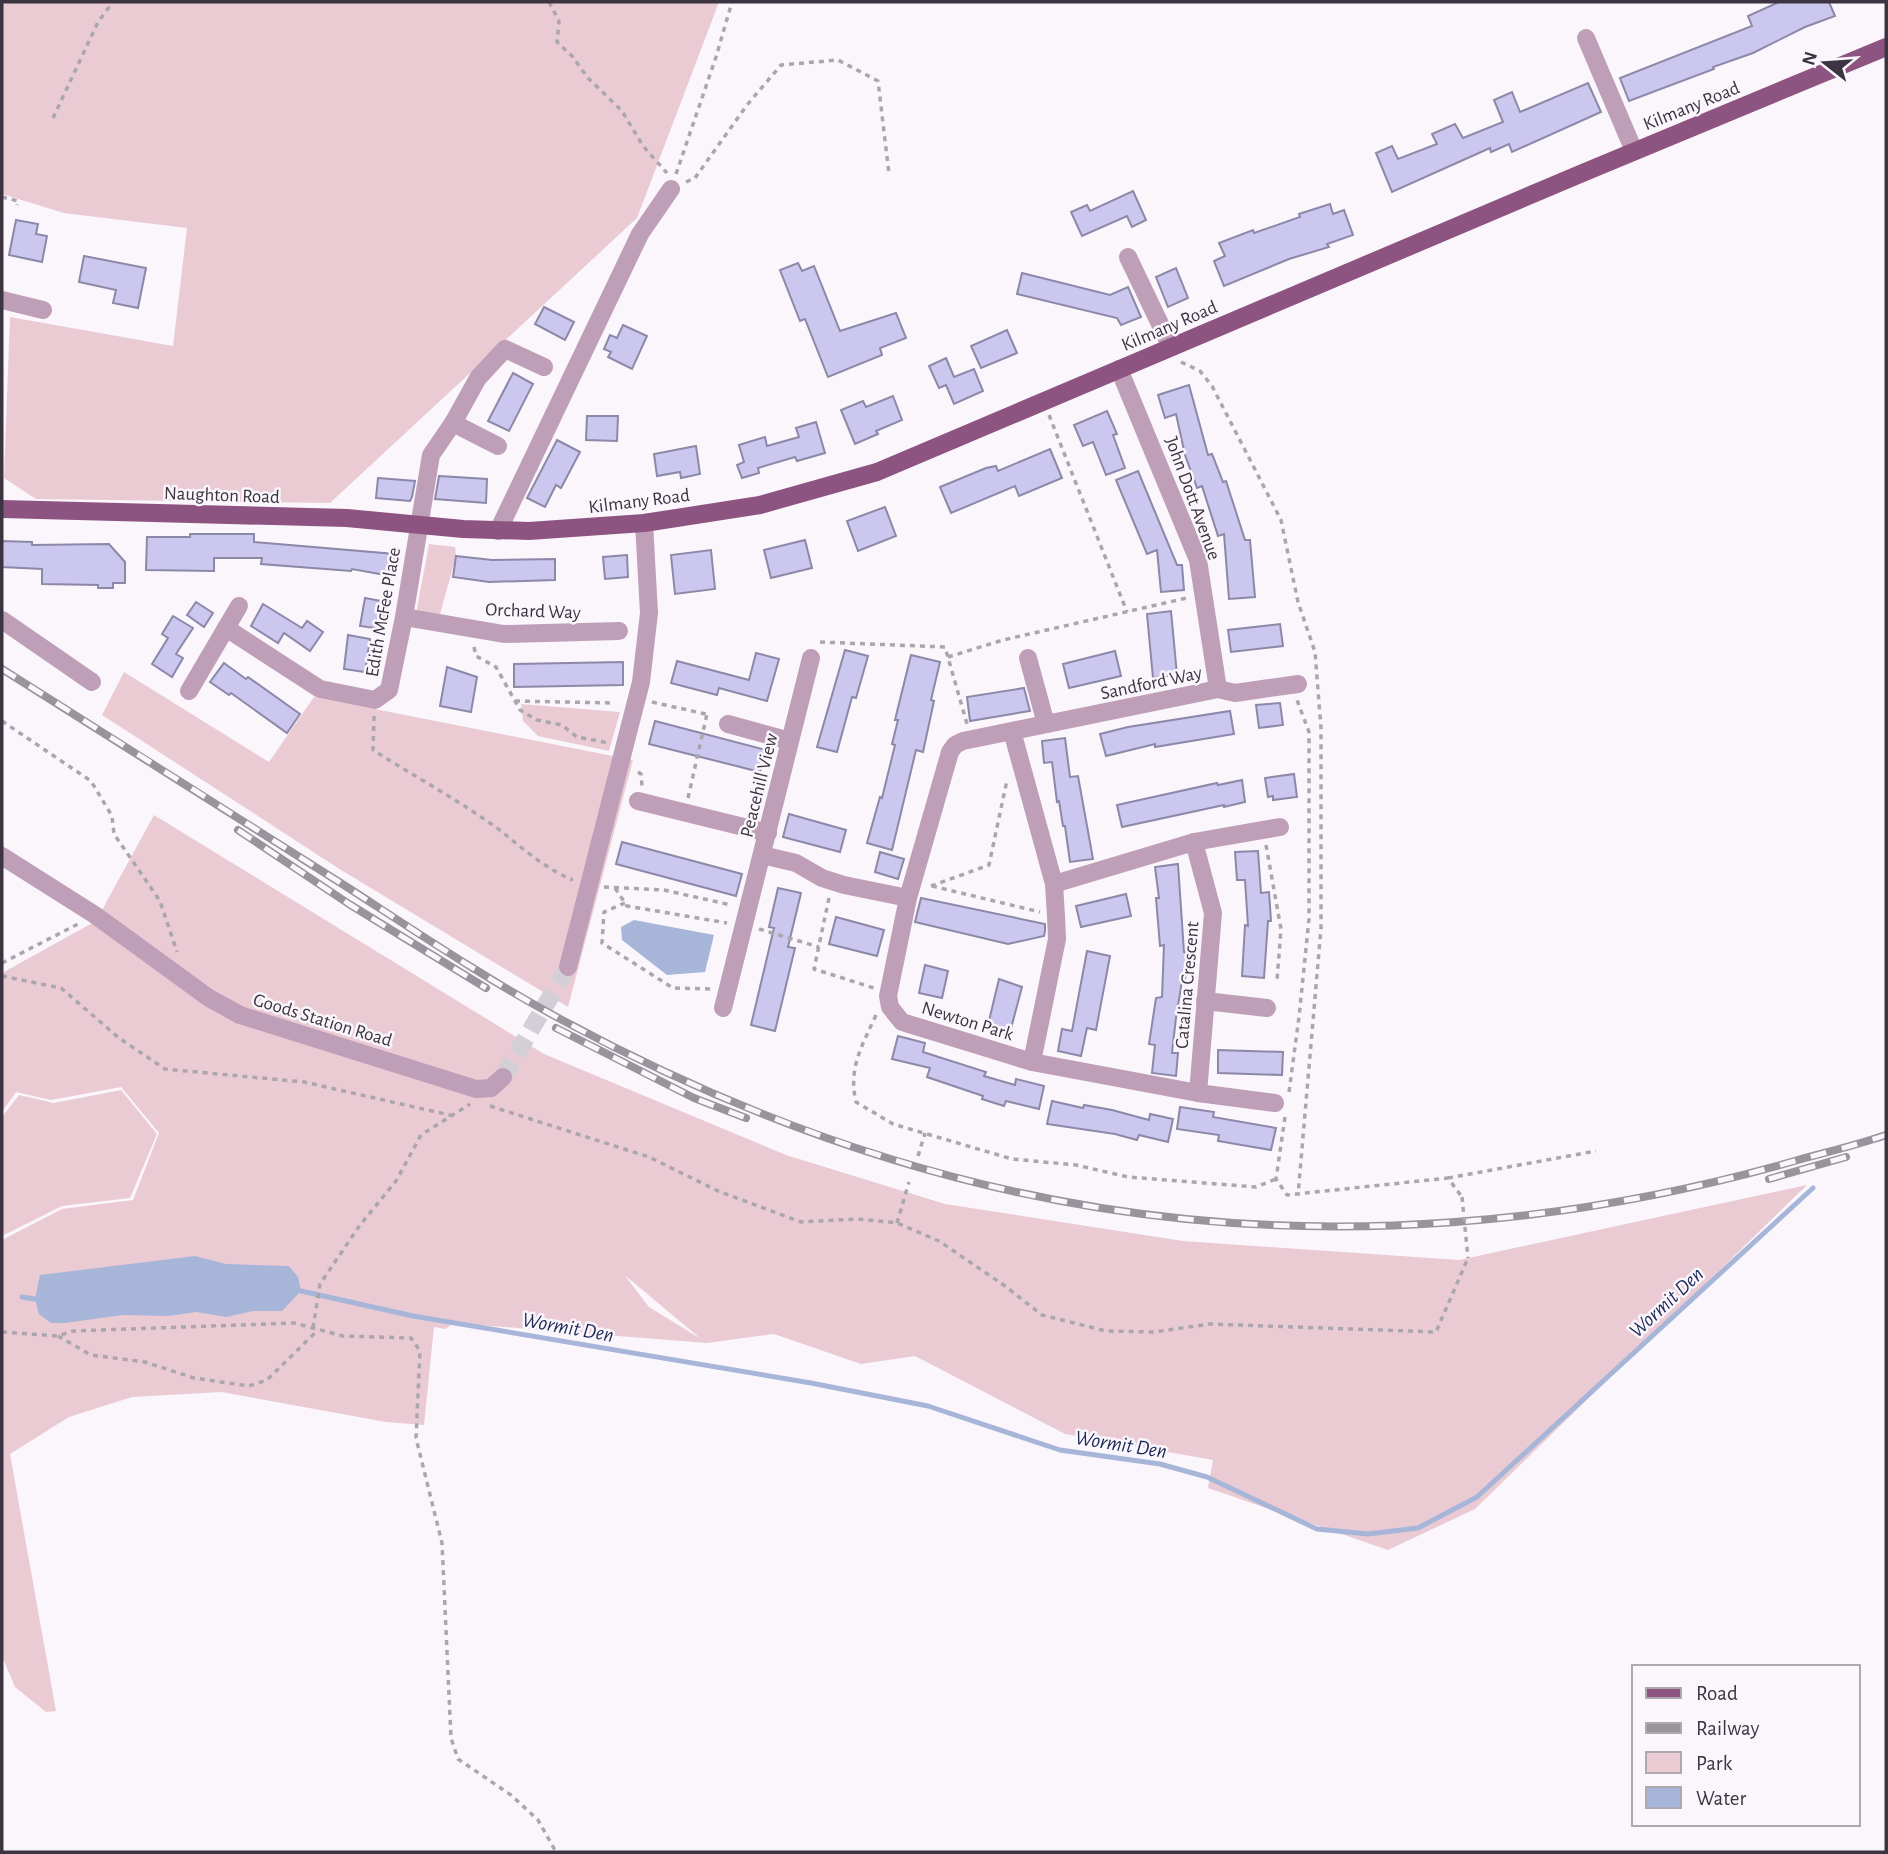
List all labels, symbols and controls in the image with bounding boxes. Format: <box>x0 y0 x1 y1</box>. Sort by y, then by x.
north arrow <box>1790 28 1860 98</box>
text: N <box>1799 49 1821 68</box>
street label: Kilmany Road <box>1641 78 1743 134</box>
street label: Kilmany Road <box>1119 298 1220 355</box>
street label: John Dott Avenue <box>1161 434 1224 563</box>
street label: Naughton Road <box>164 484 280 507</box>
street label: Kilmany Road <box>587 486 691 517</box>
street label: Edith McFee Place <box>363 546 404 678</box>
street label: Orchard Way <box>485 600 581 623</box>
street label: Sandford Way <box>1099 663 1204 703</box>
street label: Peacehill View <box>737 731 782 839</box>
street label: Catalina Crescent <box>1172 921 1203 1050</box>
street label: Goods Station Road <box>251 990 394 1051</box>
street label: Newton Park <box>919 998 1016 1044</box>
water label: Wormit Den <box>1625 1263 1707 1342</box>
water label: Wormit Den <box>520 1309 615 1346</box>
water label: Wormit Den <box>1074 1427 1168 1462</box>
legend <box>1632 1665 1860 1826</box>
text: Road <box>1696 1683 1738 1704</box>
text: Railway <box>1696 1718 1759 1739</box>
text: Park <box>1696 1753 1733 1774</box>
text: Water <box>1696 1788 1746 1809</box>

